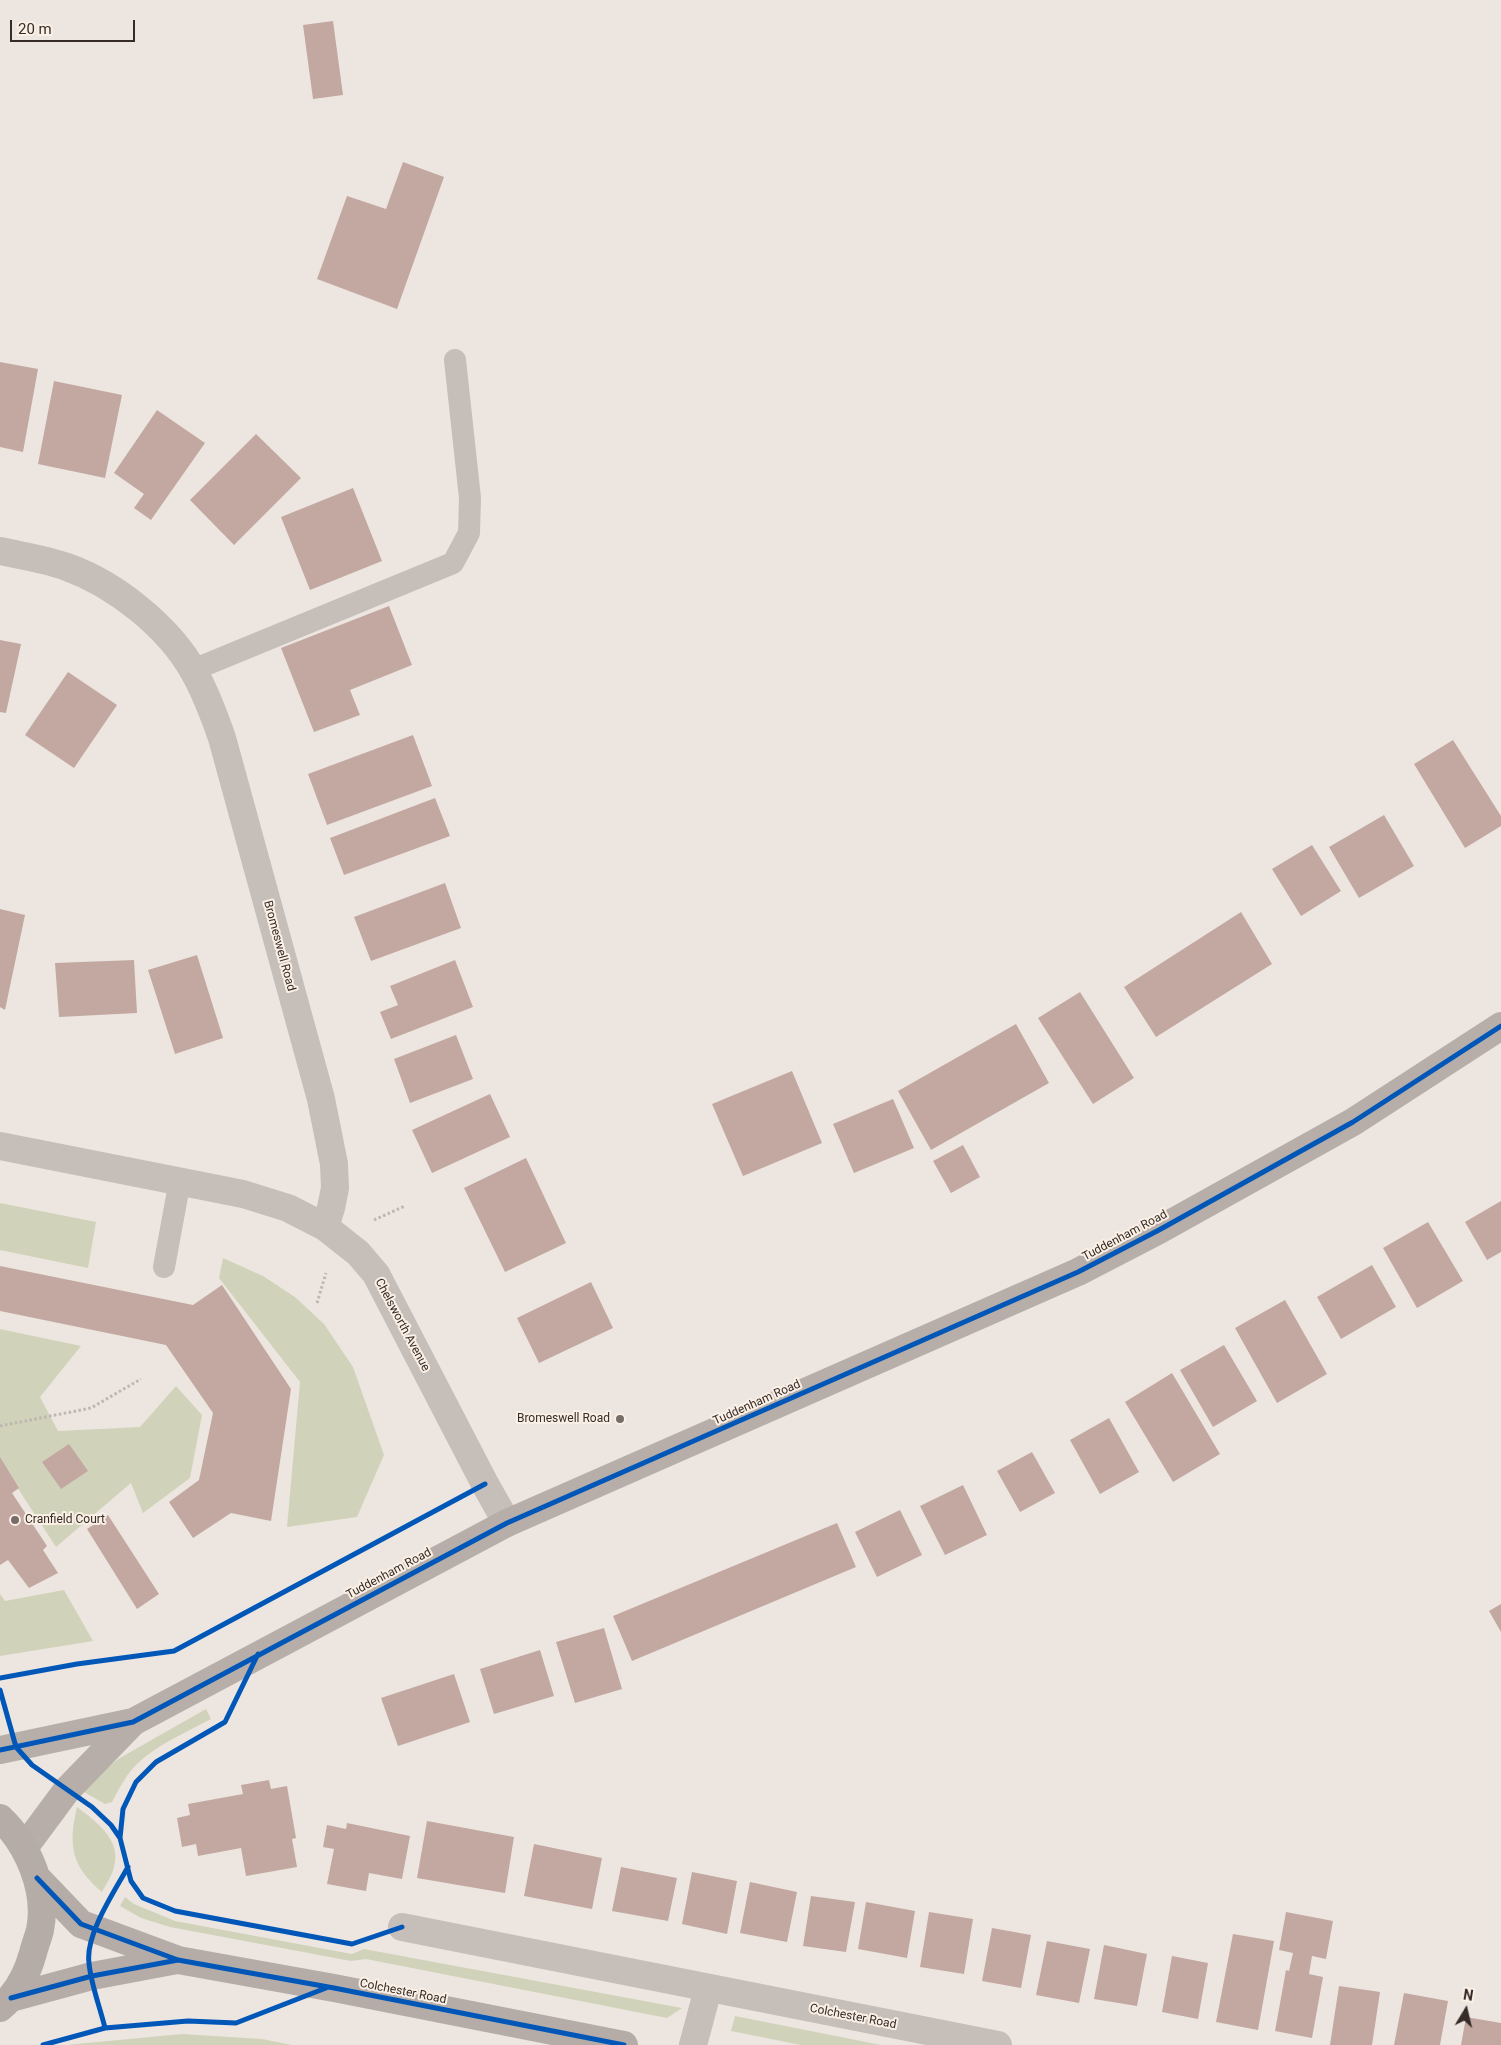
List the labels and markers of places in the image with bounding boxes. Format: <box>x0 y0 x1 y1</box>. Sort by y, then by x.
place label: Bromeswell Road <box>517 1412 610 1426</box>
marker: Bromeswell Road <box>614 1413 626 1425</box>
place label: Cranfield Court <box>25 1513 105 1527</box>
marker: Cranfield Court <box>9 1514 21 1526</box>

